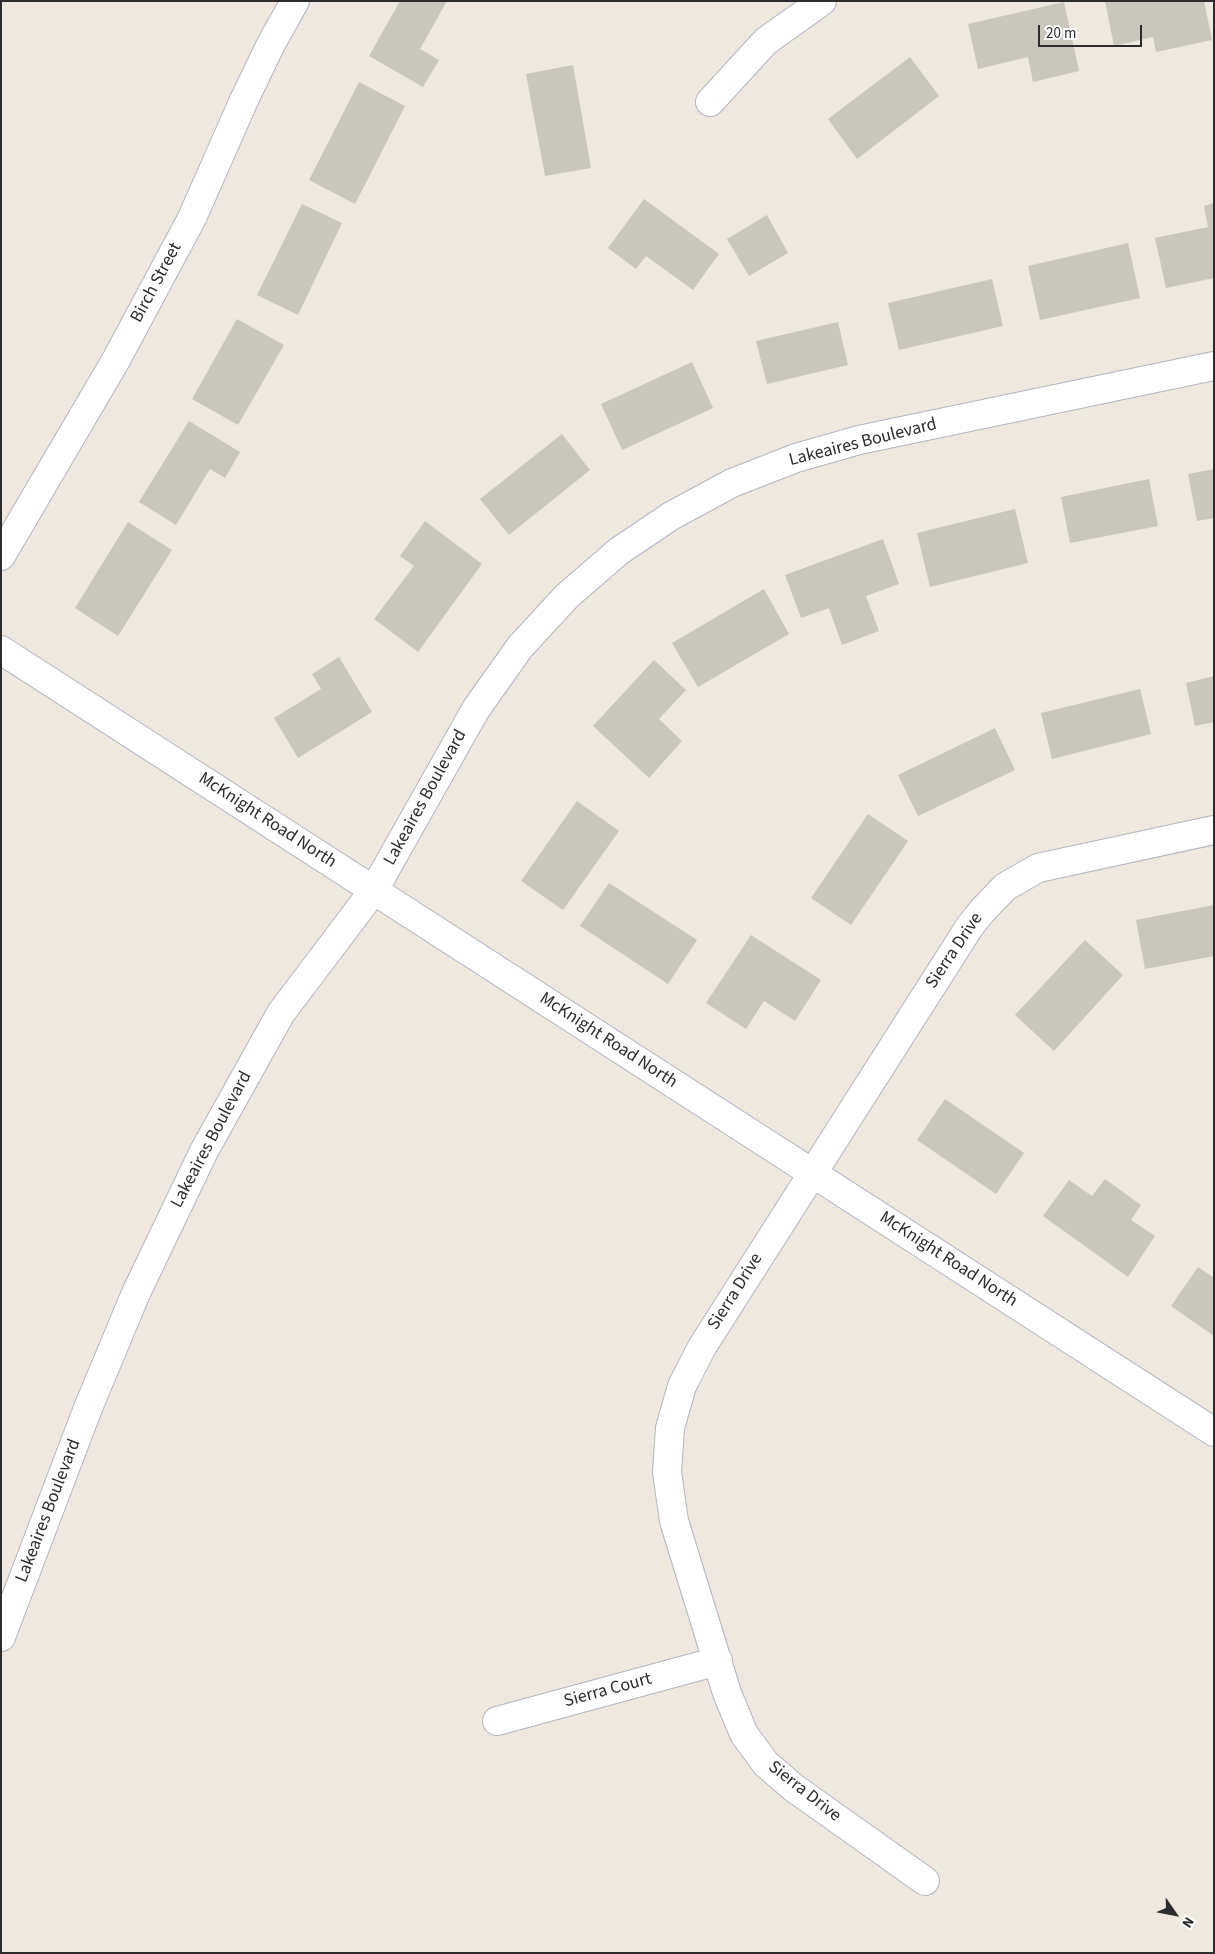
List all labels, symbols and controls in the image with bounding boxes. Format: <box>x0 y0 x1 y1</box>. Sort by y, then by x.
scale bar <box>1040 15 1144 47</box>
text: 20 m <box>1046 23 1076 44</box>
street label: Birch Street <box>127 239 187 327</box>
street label: Lakeaires Boulevard <box>787 414 939 472</box>
street label: Lakeaires Boulevard <box>380 726 472 870</box>
street label: McKnight Road North <box>194 768 340 874</box>
street label: Sierra Drive <box>922 909 988 993</box>
street label: McKnight Road North <box>535 988 681 1094</box>
street label: Lakeaires Boulevard <box>167 1068 257 1212</box>
street label: McKnight Road North <box>875 1207 1021 1313</box>
street label: Sierra Drive <box>704 1250 768 1334</box>
street label: Lakeaires Boulevard <box>12 1436 86 1586</box>
street label: Sierra Court <box>562 1669 654 1713</box>
street label: Sierra Drive <box>763 1757 845 1827</box>
north arrow <box>1150 1889 1200 1939</box>
text: N <box>1177 1913 1199 1932</box>

